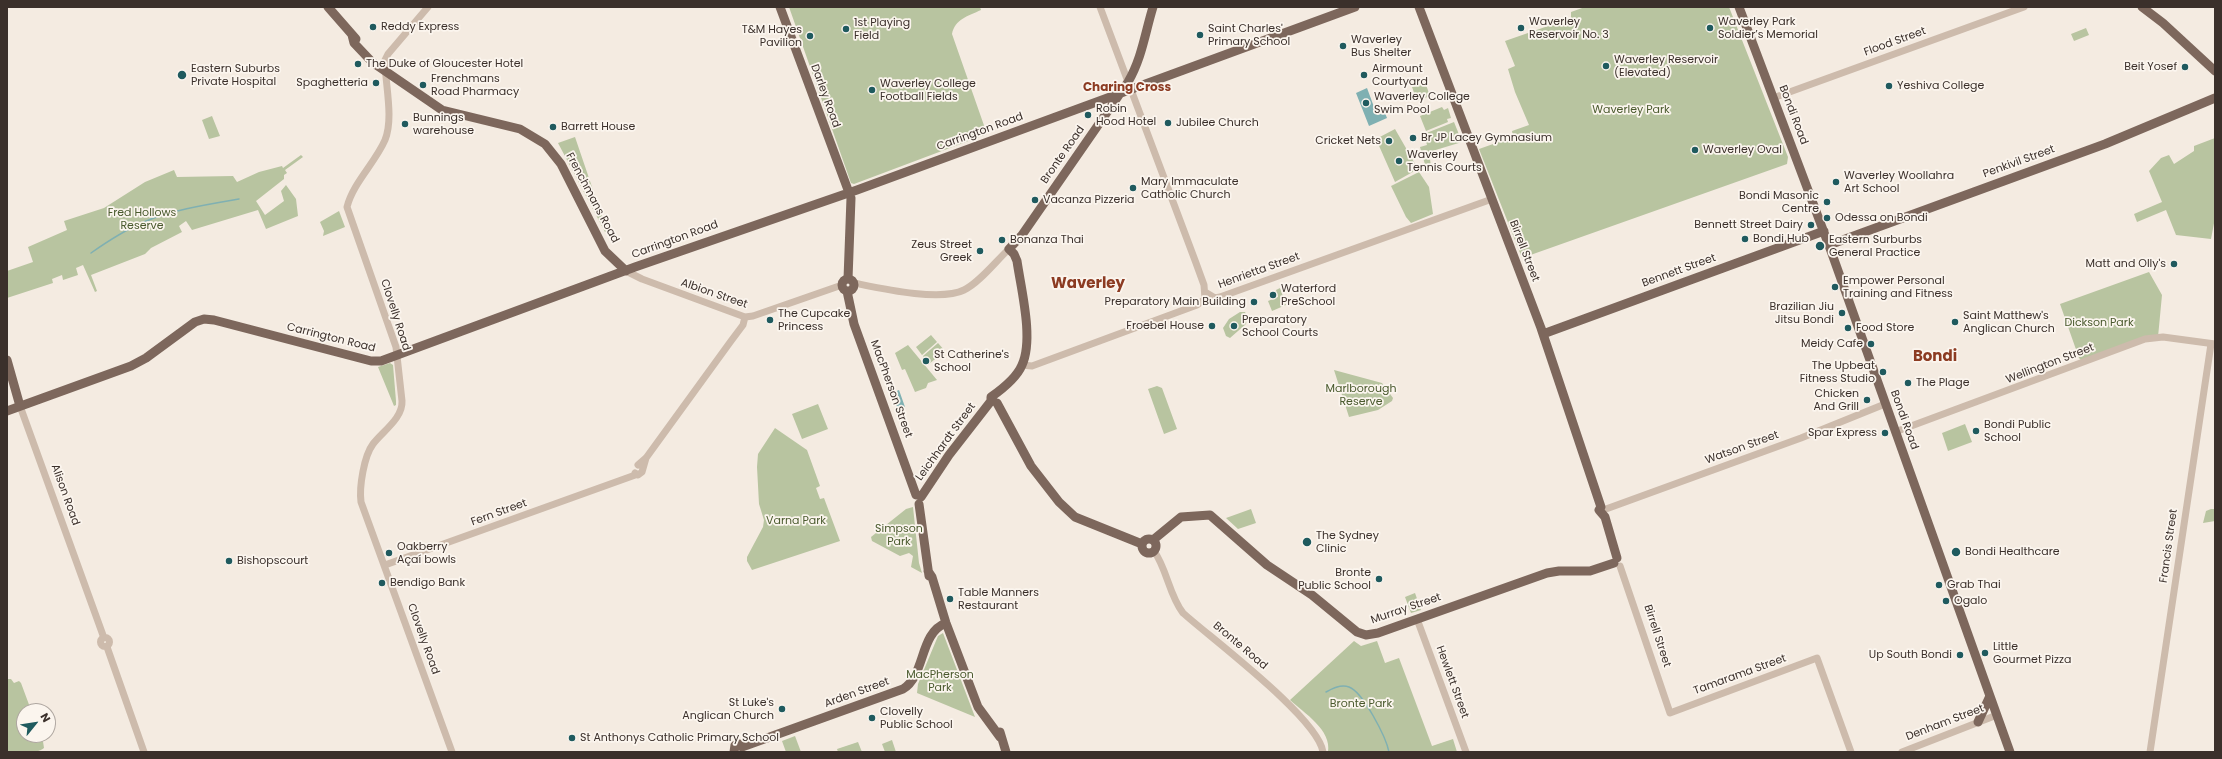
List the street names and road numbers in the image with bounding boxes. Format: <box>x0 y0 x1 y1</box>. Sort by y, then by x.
street label: Flood Street <box>1862 25 1928 59</box>
street label: Darley Road <box>807 62 843 130</box>
street label: Bondi Road <box>1776 83 1810 147</box>
street label: Carrington Road <box>935 110 1025 154</box>
street label: Bronte Road <box>1038 124 1088 186</box>
street label: Penkivil Street <box>1981 143 2057 181</box>
street label: Frenchmans Road <box>563 151 621 245</box>
street label: Carrington Road <box>630 218 720 262</box>
street label: Birrell Street <box>1506 218 1542 284</box>
street label: Henrietta Street <box>1216 250 1302 292</box>
street label: Bennett Street <box>1640 252 1718 290</box>
street label: Albion Street <box>679 276 749 312</box>
street label: Clovelly Road <box>377 278 413 352</box>
street label: Carrington Road <box>285 321 377 355</box>
street label: MacPherson Street <box>867 338 915 440</box>
street label: Wellington Street <box>2004 341 2096 387</box>
street label: Bondi Road <box>1887 388 1921 452</box>
street label: Leichhardt Street <box>913 400 979 484</box>
street label: Watson Street <box>1703 429 1781 467</box>
street label: Alison Road <box>48 463 82 527</box>
street label: Fern Street <box>469 497 529 529</box>
street label: Francis Street <box>2157 508 2181 584</box>
street label: Murray Street <box>1369 591 1443 627</box>
street label: Clovelly Road <box>404 602 442 676</box>
street label: Birrell Street <box>1641 603 1673 669</box>
street label: Bronte Road <box>1210 619 1270 673</box>
street label: Hewlett Street <box>1433 644 1471 720</box>
street label: Tamarama Street <box>1692 652 1788 698</box>
street label: Arden Street <box>823 675 891 711</box>
street label: Denham Street <box>1904 702 1986 744</box>

